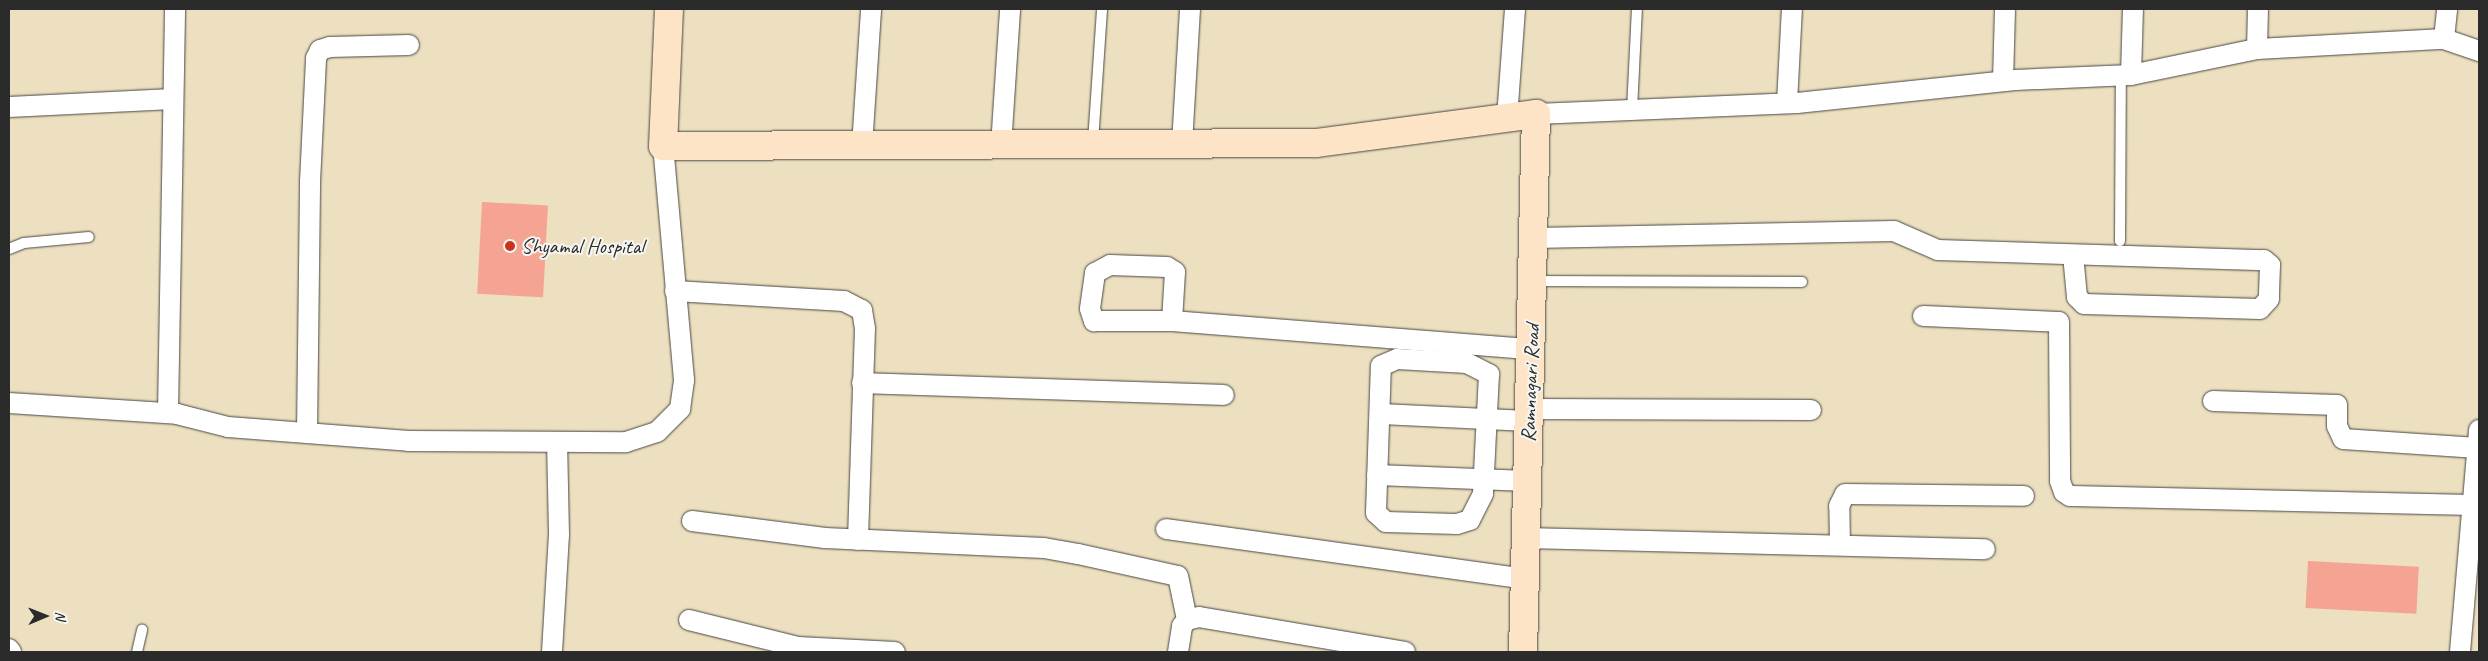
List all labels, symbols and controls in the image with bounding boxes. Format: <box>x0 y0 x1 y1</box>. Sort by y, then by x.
place label: Shyamal Hospital <box>521 233 644 259</box>
marker: Shyamal Hospital <box>503 239 517 253</box>
street label: Ramnagari Road <box>1515 324 1545 442</box>
north arrow <box>20 591 70 641</box>
text: N <box>52 611 69 620</box>

